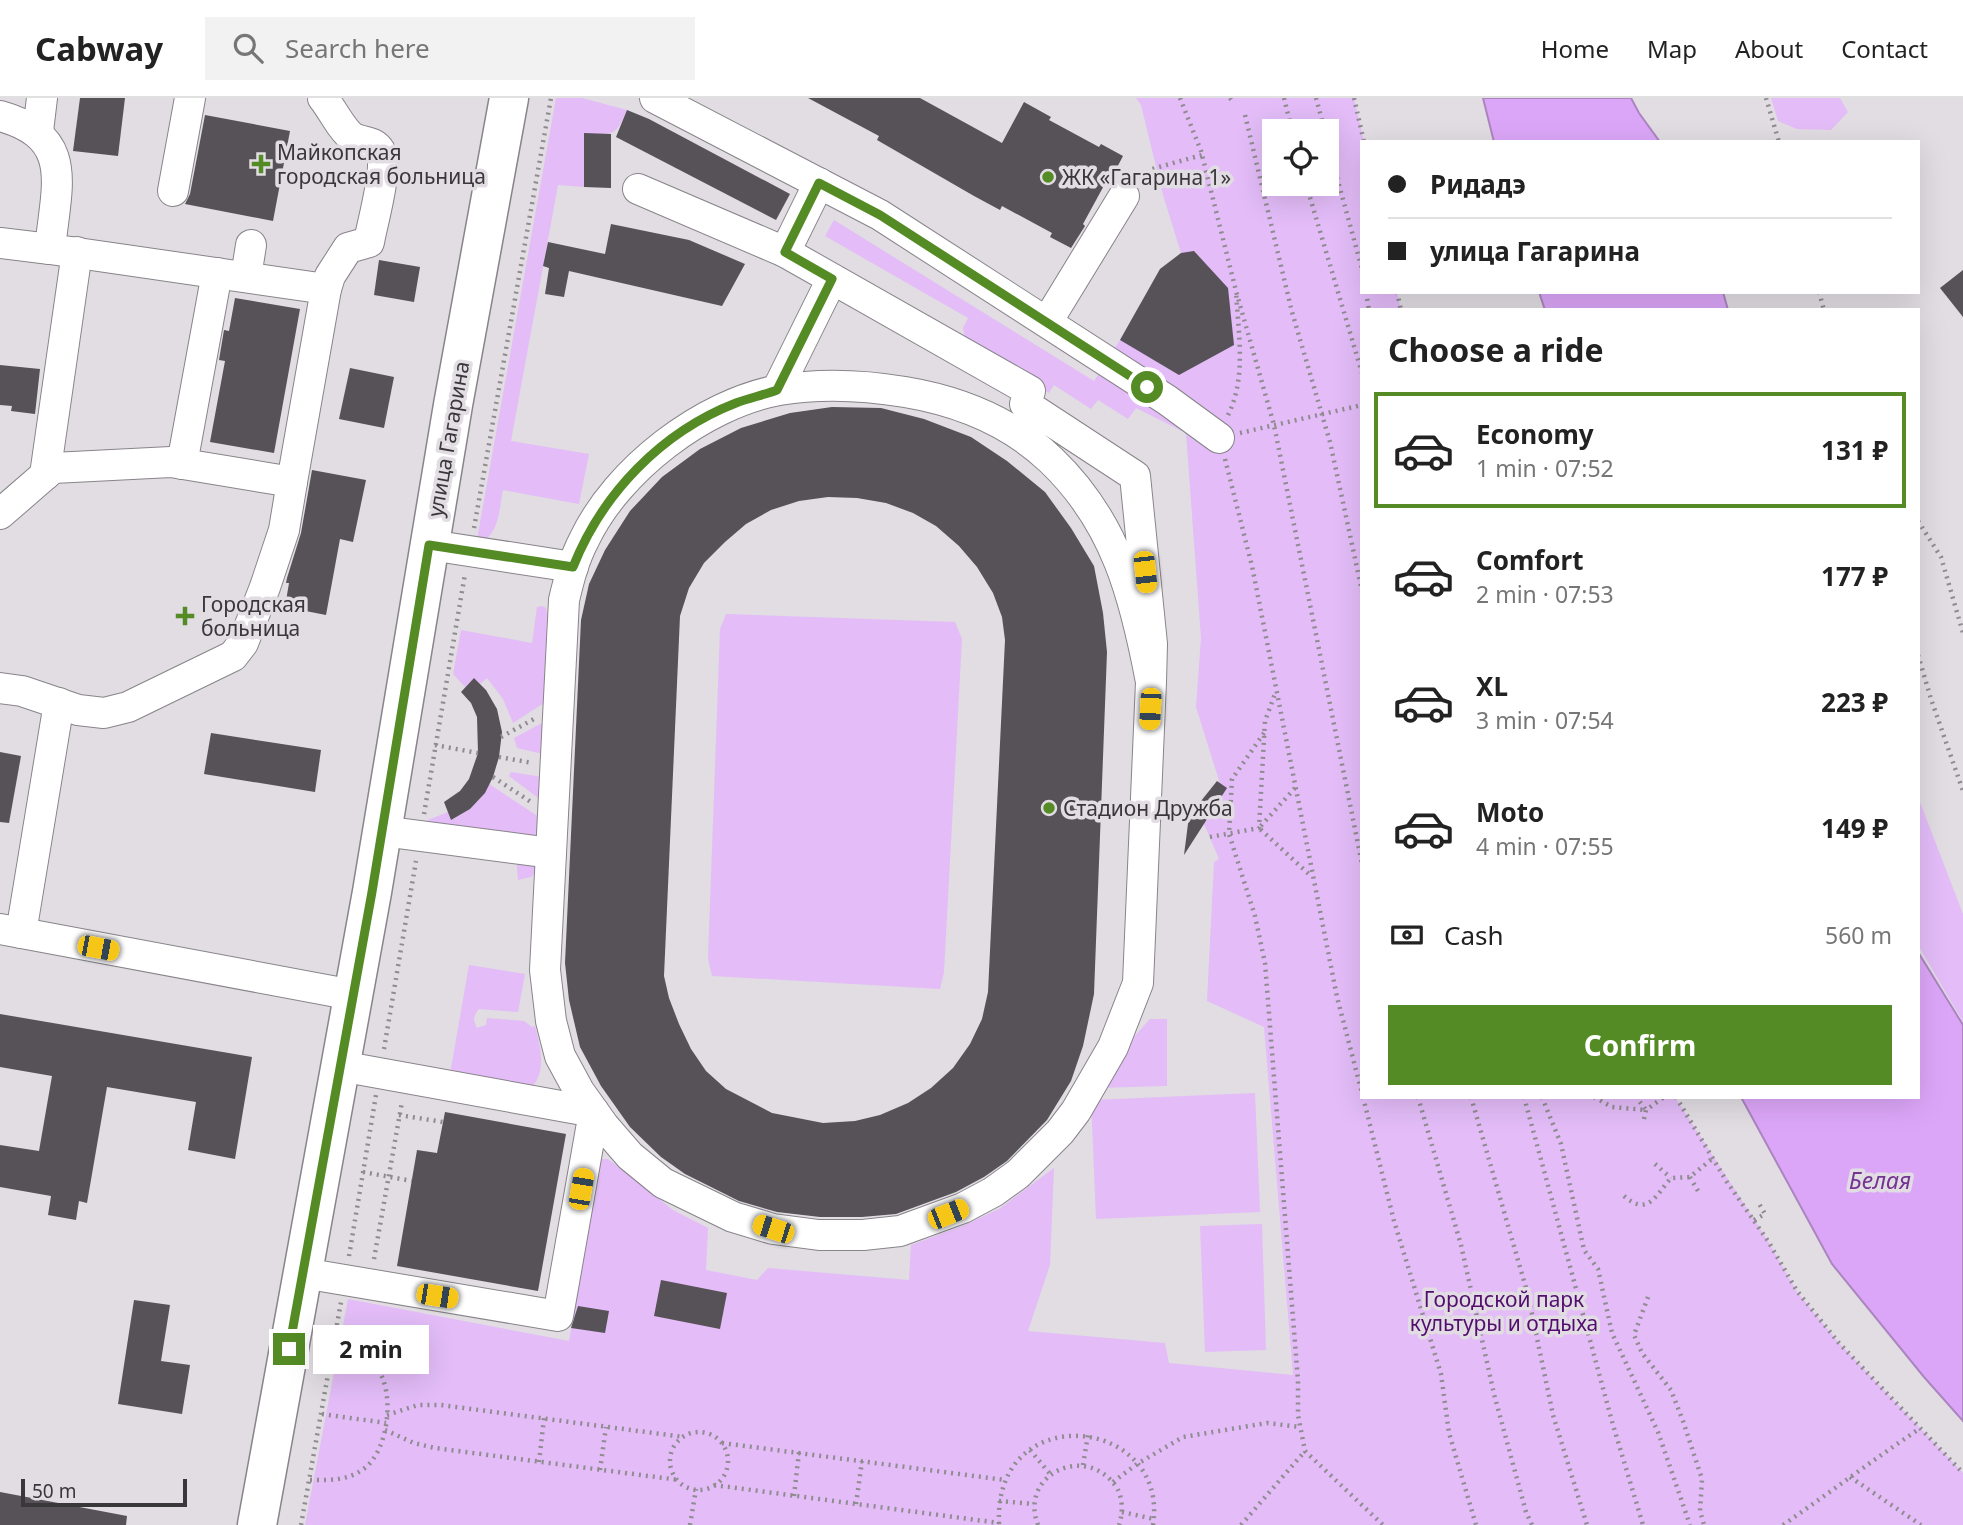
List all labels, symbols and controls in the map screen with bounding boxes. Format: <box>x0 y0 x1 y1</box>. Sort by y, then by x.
search box <box>205 17 695 80</box>
text: Cabway <box>35 26 163 71</box>
icon: search <box>229 29 267 67</box>
text: Search here <box>285 30 430 66</box>
text: Home <box>1541 32 1609 65</box>
text: Map <box>1647 32 1697 65</box>
text: About <box>1735 32 1803 65</box>
text: Contact <box>1841 32 1928 65</box>
map controls <box>1262 119 1339 196</box>
button: locate <box>1262 119 1339 196</box>
place label: Майкопская городская больница <box>277 138 486 190</box>
marker: Майкопская городская больница <box>251 154 271 174</box>
place label: ЖК «Гагарина 1» <box>1062 163 1231 191</box>
text: Ридадэ <box>1430 166 1526 202</box>
marker: ЖК «Гагарина 1» <box>1040 169 1056 185</box>
text: улица Гагарина <box>1430 233 1640 269</box>
text: Choose a ride <box>1388 328 1604 371</box>
street label: улица Гагарина <box>421 359 475 519</box>
route start <box>1131 371 1163 403</box>
text: Economy <box>1476 416 1594 452</box>
icon: car <box>1392 419 1455 482</box>
text: 131 ₽ <box>1821 432 1888 468</box>
text: 1 min · 07:52 <box>1476 452 1614 484</box>
text: Comfort <box>1476 542 1584 578</box>
icon: car <box>1392 545 1455 608</box>
car <box>1133 550 1158 594</box>
text: 177 ₽ <box>1821 558 1888 594</box>
text: 2 min · 07:53 <box>1476 578 1614 610</box>
place label: Городская больница <box>201 590 306 642</box>
marker: Городская больница <box>175 606 195 626</box>
text: XL <box>1476 668 1508 704</box>
icon: car <box>1392 671 1455 734</box>
text: 223 ₽ <box>1821 684 1888 720</box>
car <box>1139 687 1162 731</box>
text: 3 min · 07:54 <box>1476 704 1614 736</box>
place label: Стадион Дружба <box>1063 794 1233 822</box>
text: Moto <box>1476 794 1544 830</box>
icon: car <box>1392 797 1455 860</box>
marker: Стадион Дружба <box>1041 800 1057 816</box>
text: 149 ₽ <box>1821 810 1888 846</box>
text: 4 min · 07:55 <box>1476 830 1614 862</box>
icon: cash <box>1388 916 1426 954</box>
text: Cash <box>1444 917 1504 953</box>
text: 560 m <box>1825 919 1892 951</box>
car <box>76 934 121 962</box>
button: Confirm <box>1388 1005 1892 1085</box>
water label: Белая <box>1849 1164 1911 1196</box>
car <box>568 1166 595 1212</box>
car <box>925 1196 972 1232</box>
car <box>750 1213 797 1245</box>
car <box>415 1282 460 1310</box>
park label: Городской парк культуры и отдыха <box>1410 1285 1598 1337</box>
callout: 2 min <box>314 1324 429 1374</box>
route end <box>273 1333 305 1365</box>
text: 2 min <box>339 1333 403 1365</box>
scale bar <box>21 1476 187 1508</box>
text: 50 m <box>32 1478 76 1504</box>

